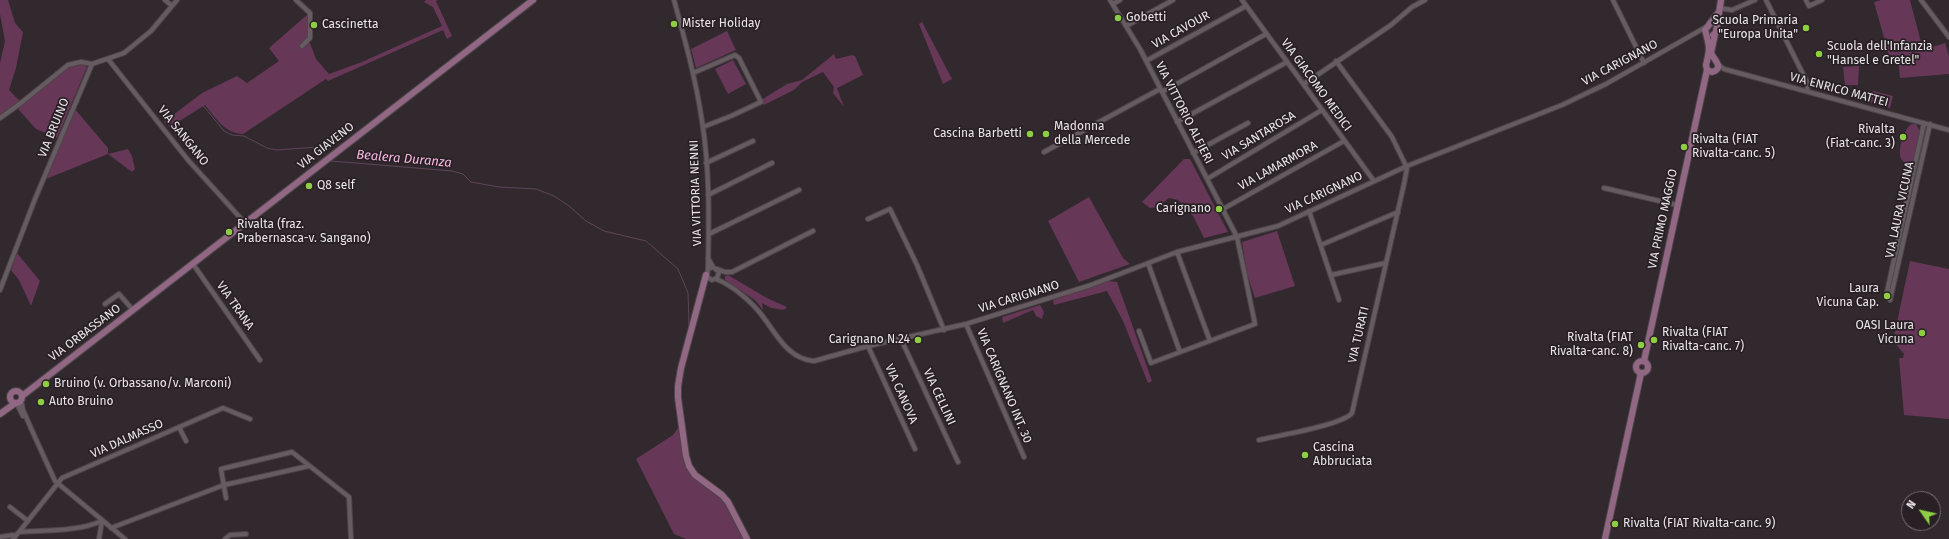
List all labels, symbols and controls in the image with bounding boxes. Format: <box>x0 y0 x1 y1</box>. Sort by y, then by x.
street label: VIA CAVOUR <box>1150 8 1212 52</box>
place label: Gobetti <box>1126 11 1166 25</box>
marker: Gobetti <box>1113 13 1123 23</box>
place label: Scuola Primaria "Europa Unita" <box>1713 14 1798 42</box>
place label: Mister Holiday <box>682 17 760 31</box>
place label: Cascinetta <box>322 18 378 32</box>
marker: Mister Holiday <box>669 19 679 29</box>
marker: Cascinetta <box>309 20 319 30</box>
marker: Scuola Primaria "Europa Unita" <box>1801 23 1811 33</box>
street label: VIA GIACOMO MEDICI <box>1278 36 1354 134</box>
street label: VIA CARIGNANO <box>1580 37 1660 89</box>
place label: Scuola dell'Infanzia "Hansel e Gretel" <box>1827 40 1933 68</box>
marker: Scuola dell'Infanzia "Hansel e Gretel" <box>1814 49 1824 59</box>
street label: VIA VITTORIO ALFIERI <box>1152 60 1216 166</box>
street label: VIA ENRICO MATTEI <box>1788 70 1890 110</box>
street label: VIA BRUINO <box>36 96 72 160</box>
street label: VIA SANGANO <box>155 103 211 169</box>
street label: VIA SANTAROSA <box>1220 108 1298 164</box>
street label: VIA GIAVENO <box>295 119 357 173</box>
place label: Madonna della Mercede <box>1054 120 1130 148</box>
place label: Rivalta (Fiat-canc. 3) <box>1826 123 1895 151</box>
place label: Cascina Barbetti <box>933 127 1022 141</box>
marker: Cascina Barbetti <box>1025 129 1035 139</box>
marker: Madonna della Mercede <box>1041 129 1051 139</box>
marker: Rivalta (Fiat-canc. 3) <box>1898 132 1908 142</box>
place label: Rivalta (FIAT Rivalta-canc. 5) <box>1692 133 1775 161</box>
street label: VIA LAMARMORA <box>1236 138 1320 194</box>
street label: VIA VITTORIA NENNI <box>687 140 705 246</box>
marker: Rivalta (FIAT Rivalta-canc. 5) <box>1679 142 1689 152</box>
water label: Bealera Duranza <box>356 147 452 171</box>
street label: VIA LAURA VICUNA <box>1883 161 1917 259</box>
street label: VIA PRIMO MAGGIO <box>1645 168 1681 270</box>
street label: VIA CARIGNANO <box>1283 169 1365 217</box>
place label: Q8 self <box>317 179 355 193</box>
marker: Q8 self <box>304 181 314 191</box>
place label: Carignano <box>1156 202 1211 216</box>
marker: Carignano <box>1214 204 1224 214</box>
place label: Rivalta (fraz. Prabernasca-v. Sangano) <box>237 218 371 246</box>
marker: Rivalta (fraz. Prabernasca-v. Sangano) <box>224 227 234 237</box>
street label: VIA CARIGNANO <box>977 278 1061 316</box>
street label: VIA TRANA <box>213 279 257 333</box>
place label: Laura Vicuna Cap. <box>1817 282 1879 310</box>
marker: Laura Vicuna Cap. <box>1882 291 1892 301</box>
street label: VIA ORBASSANO <box>46 301 124 365</box>
street label: VIA TURATI <box>1345 305 1373 365</box>
place label: OASI Laura Vicuna <box>1856 319 1914 347</box>
place label: Rivalta (FIAT Rivalta-canc. 7) <box>1662 326 1744 354</box>
street label: VIA CARIGNANO INT. 30 <box>973 327 1035 445</box>
marker: OASI Laura Vicuna <box>1917 328 1927 338</box>
place label: Rivalta (FIAT Rivalta-canc. 8) <box>1550 331 1633 359</box>
place label: Carignano N.24 <box>829 333 910 347</box>
marker: Carignano N.24 <box>913 335 923 345</box>
marker: Rivalta (FIAT Rivalta-canc. 7) <box>1649 335 1659 345</box>
marker: Rivalta (FIAT Rivalta-canc. 8) <box>1636 340 1646 350</box>
street label: VIA CANOVA <box>881 362 921 426</box>
street label: VIA CELLINI <box>920 366 958 428</box>
place label: Bruino (v. Orbassano/v. Marconi) <box>54 377 231 391</box>
marker: Bruino (v. Orbassano/v. Marconi) <box>41 379 51 389</box>
place label: Auto Bruino <box>49 395 114 409</box>
marker: Auto Bruino <box>36 397 46 407</box>
street label: VIA DALMASSO <box>88 417 166 461</box>
place label: Cascina Abbruciata <box>1313 441 1372 469</box>
marker: Cascina Abbruciata <box>1300 450 1310 460</box>
north arrow <box>1901 491 1941 531</box>
text: N <box>1904 498 1919 511</box>
place label: Rivalta (FIAT Rivalta-canc. 9) <box>1623 517 1775 531</box>
marker: Rivalta (FIAT Rivalta-canc. 9) <box>1610 519 1620 529</box>

